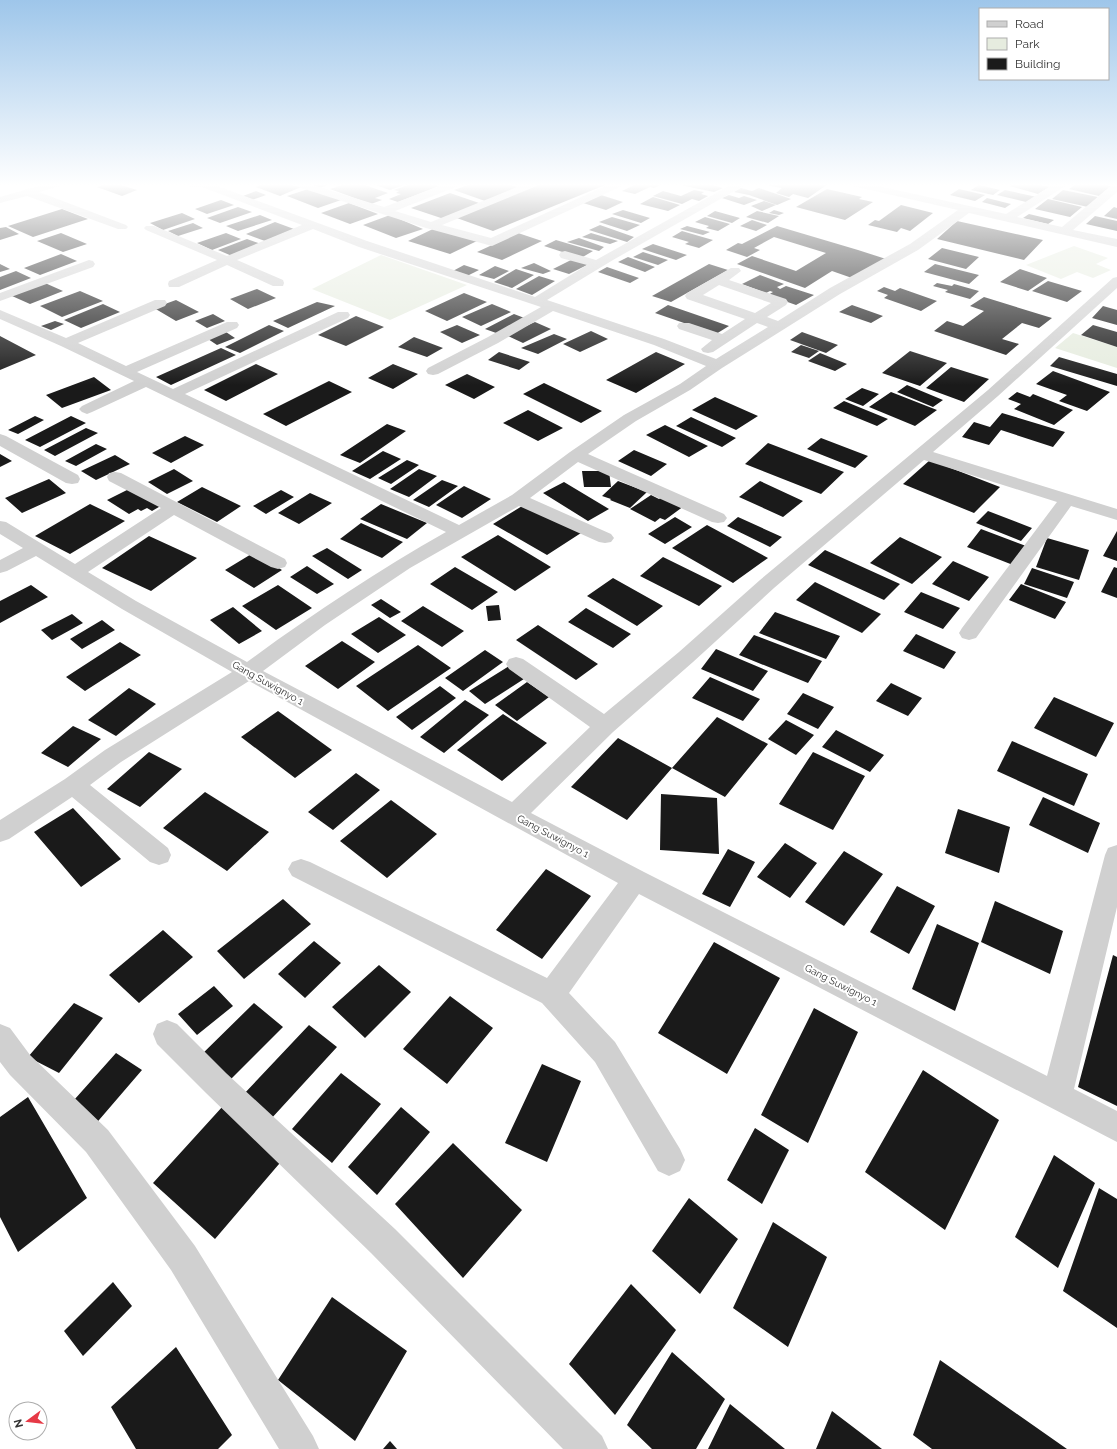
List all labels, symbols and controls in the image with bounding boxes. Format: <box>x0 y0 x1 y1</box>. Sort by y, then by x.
legend <box>979 8 1109 80</box>
text: Road <box>1015 17 1044 31</box>
text: Park <box>1015 37 1040 51</box>
text: Building <box>1015 57 1061 71</box>
street label: Gang Suwignyo 1 <box>231 659 306 707</box>
street label: Gang Suwignyo 1 <box>515 813 591 860</box>
street label: Gang Suwignyo 1 <box>803 962 880 1008</box>
north arrow <box>8 1401 48 1441</box>
text: N <box>11 1418 26 1429</box>

